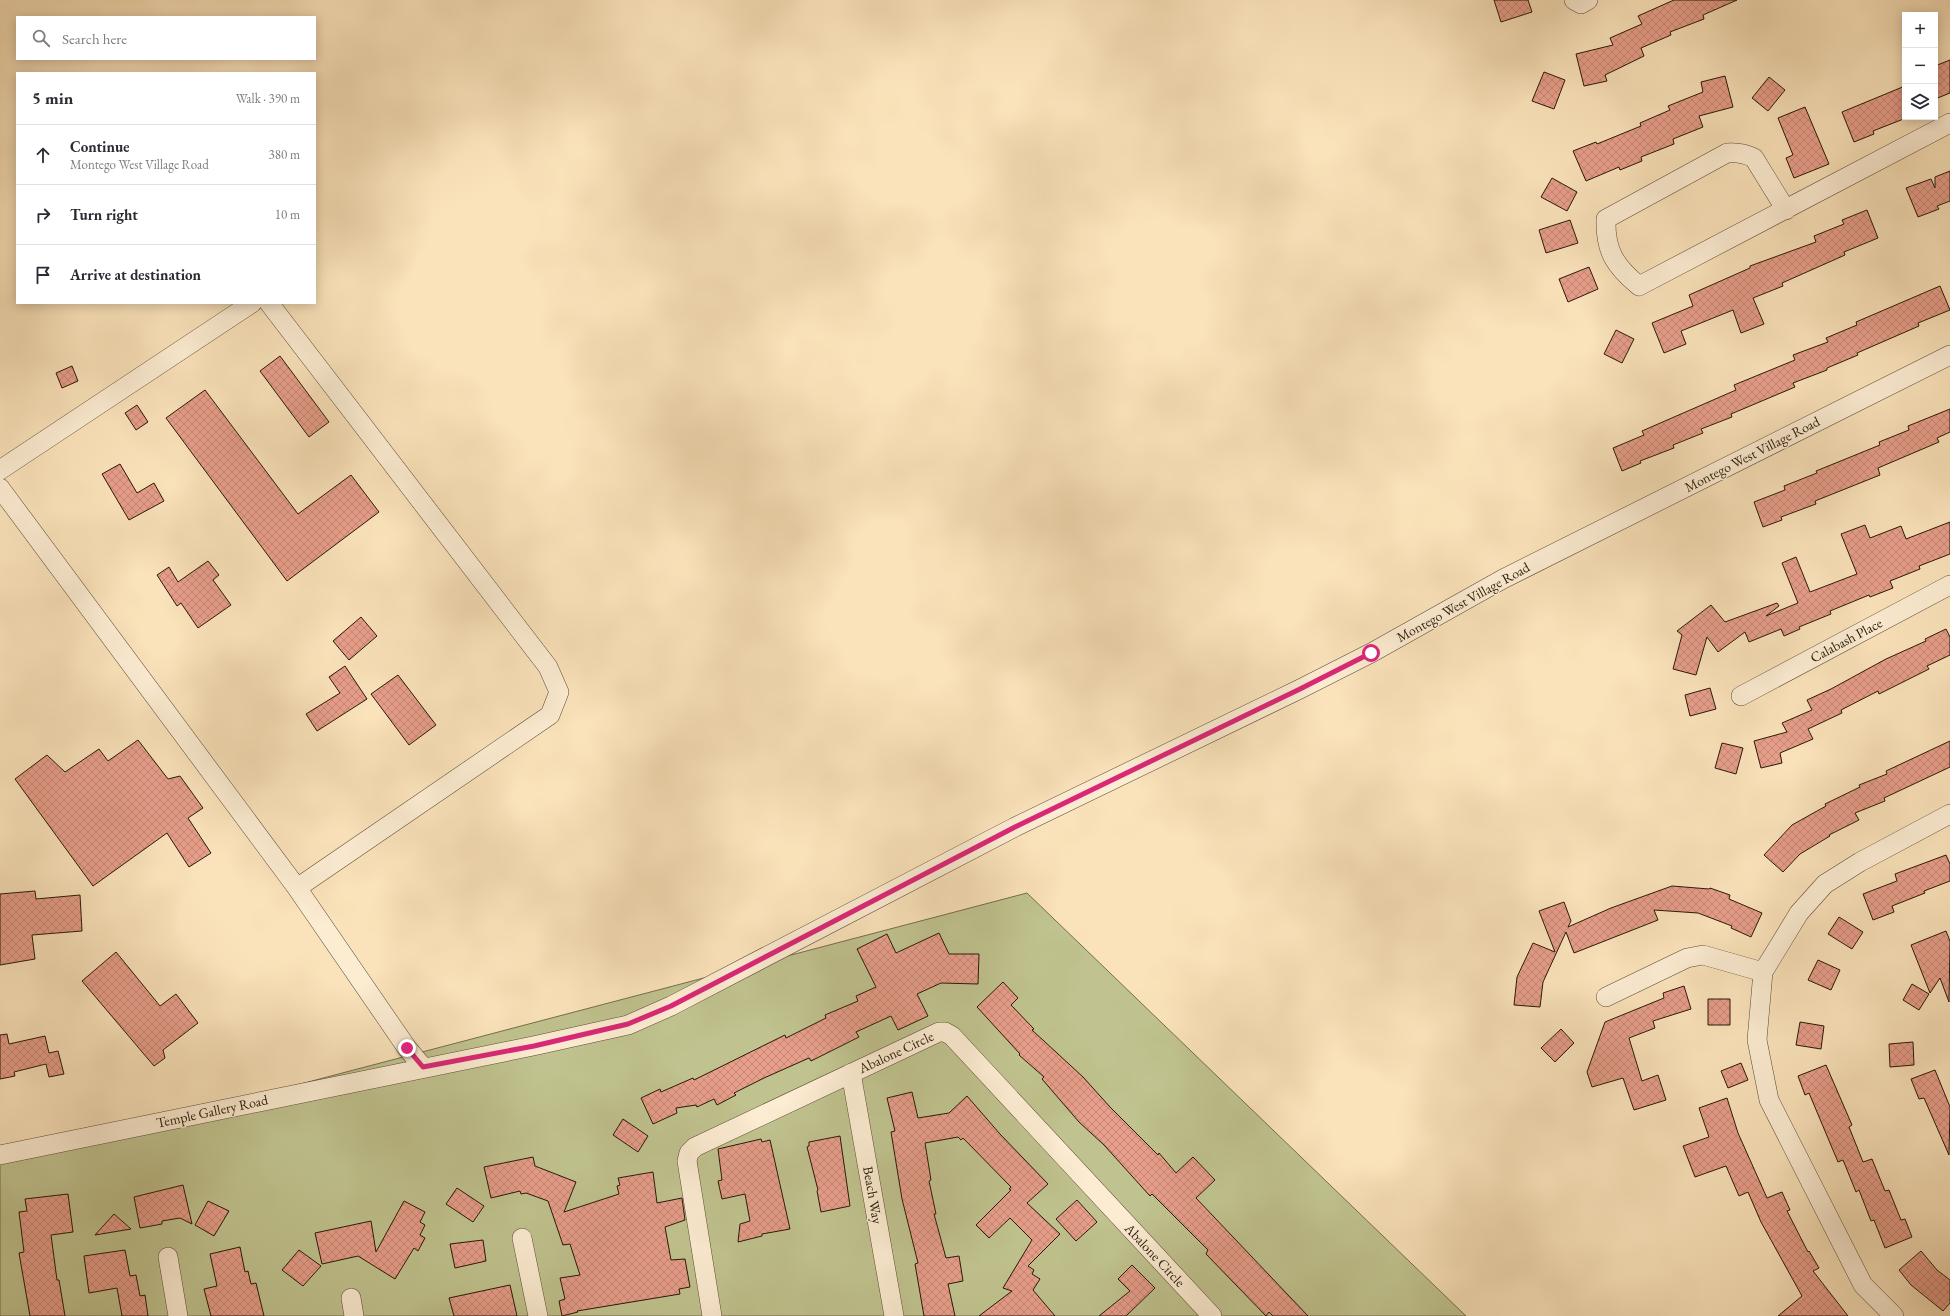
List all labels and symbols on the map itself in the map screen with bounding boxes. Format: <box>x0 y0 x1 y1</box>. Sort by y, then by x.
street label: Montego West Village Road <box>1681 412 1823 496</box>
street label: Montego West Village Road <box>1393 557 1534 646</box>
street label: Calabash Place <box>1807 613 1886 667</box>
route start <box>1362 644 1380 662</box>
street label: Abalone Circle <box>855 1027 937 1078</box>
route end <box>398 1039 416 1057</box>
street label: Temple Gallery Road <box>154 1090 270 1132</box>
street label: Beach Way <box>859 1165 887 1226</box>
street label: Abalone Circle <box>1120 1219 1189 1291</box>

